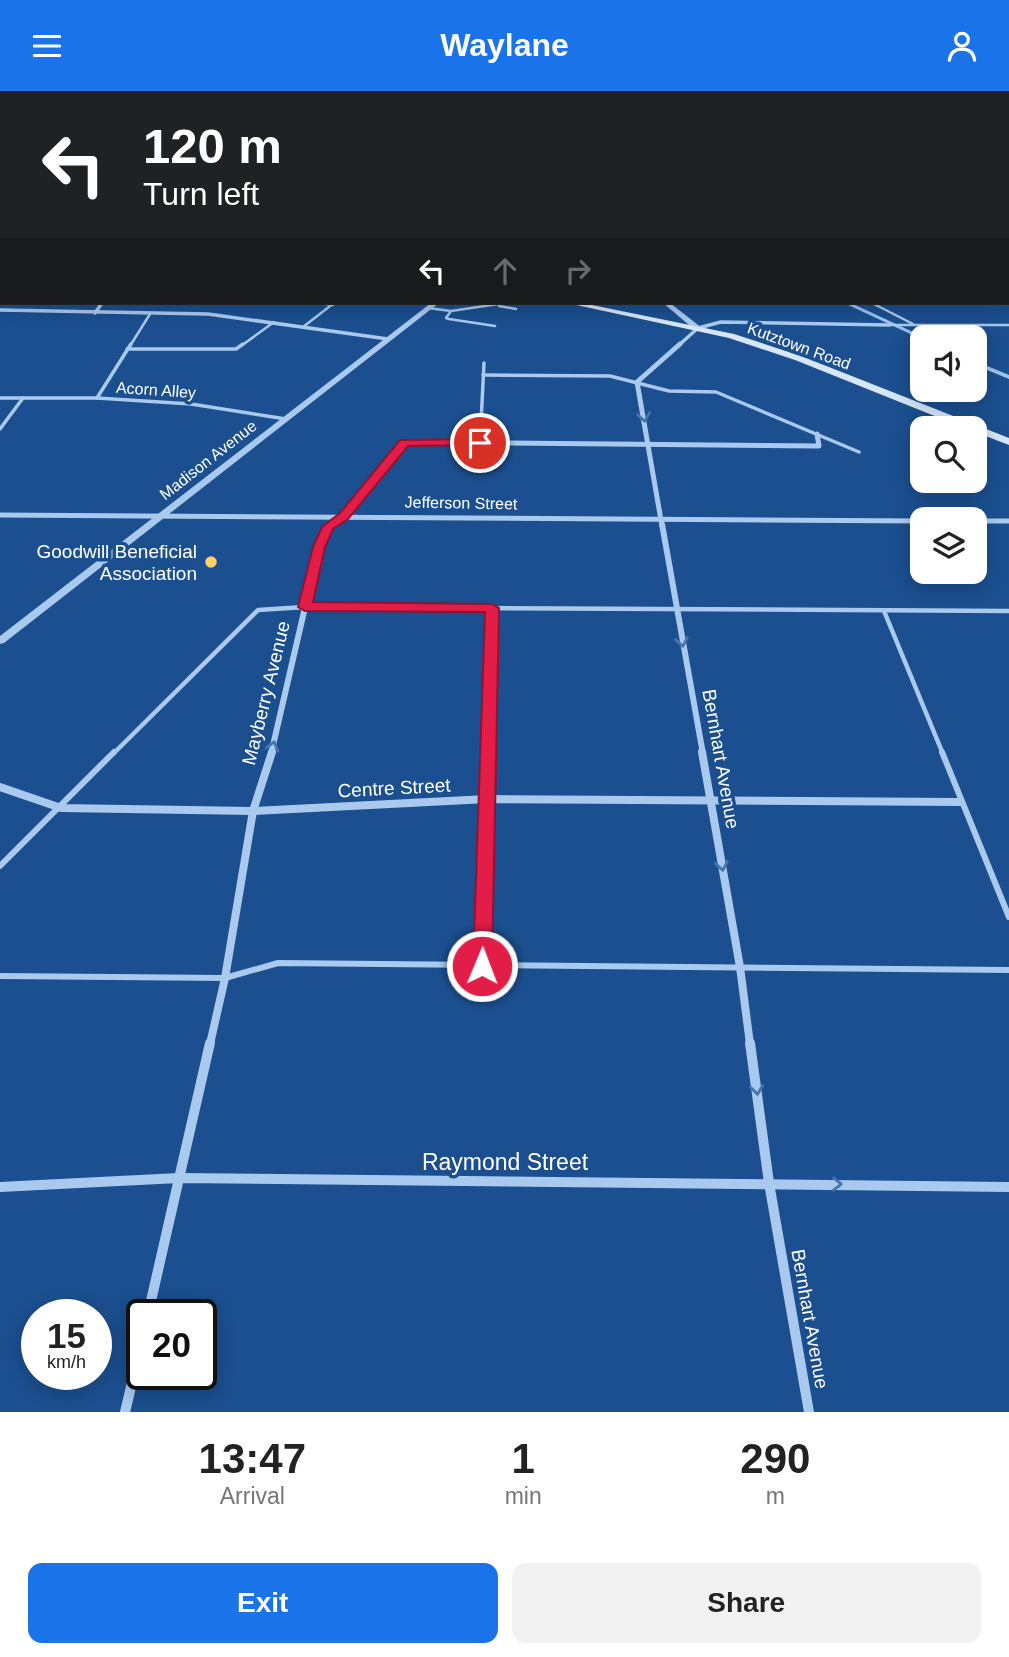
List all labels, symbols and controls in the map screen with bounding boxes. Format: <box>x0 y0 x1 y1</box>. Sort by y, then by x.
icon: menu <box>28 27 66 65</box>
text: Waylane <box>440 27 569 63</box>
icon: person <box>943 27 981 65</box>
icon: left <box>28 119 119 210</box>
text: 120 m <box>143 119 282 173</box>
text: Turn left <box>143 176 259 212</box>
icon: left <box>413 252 451 290</box>
icon: ahead <box>486 252 524 290</box>
icon: right <box>559 252 597 290</box>
street label: Kutztown Road <box>745 319 853 373</box>
map controls <box>910 325 987 584</box>
button: sound <box>910 325 987 402</box>
street label: Acorn Alley <box>115 379 197 401</box>
one-way arrow <box>636 411 651 423</box>
pin <box>450 413 510 473</box>
button: search <box>910 416 987 493</box>
street label: Madison Avenue <box>156 417 260 503</box>
icon: arrive <box>461 424 499 462</box>
street label: Jefferson Street <box>405 494 518 512</box>
button: layers <box>910 507 987 584</box>
place label: Goodwill Beneficial Association <box>36 541 197 584</box>
marker: Goodwill Beneficial Association <box>203 554 219 570</box>
street label: Mayberry Avenue <box>238 619 294 767</box>
one-way arrow <box>674 636 689 648</box>
street label: Bernhart Avenue <box>698 688 744 830</box>
one-way arrow <box>265 740 279 752</box>
street label: Centre Street <box>337 775 452 801</box>
one-way arrow <box>714 860 729 872</box>
position arrow <box>445 929 519 1003</box>
one-way arrow <box>749 1085 764 1096</box>
street label: Raymond Street <box>422 1149 589 1175</box>
one-way arrow <box>832 1176 843 1192</box>
street label: Bernhart Avenue <box>787 1248 833 1390</box>
speed limit sign: 20 <box>126 1299 217 1390</box>
text: 15 <box>47 1316 86 1355</box>
text: km/h <box>47 1352 86 1372</box>
text: 13:47 <box>199 1435 306 1482</box>
text: 1 <box>511 1435 535 1482</box>
text: 290 <box>740 1435 810 1482</box>
text: Arrival <box>220 1483 285 1509</box>
text: min <box>505 1483 542 1509</box>
text: m <box>766 1483 785 1509</box>
button: Exit <box>28 1563 498 1643</box>
button: Share <box>512 1563 981 1643</box>

